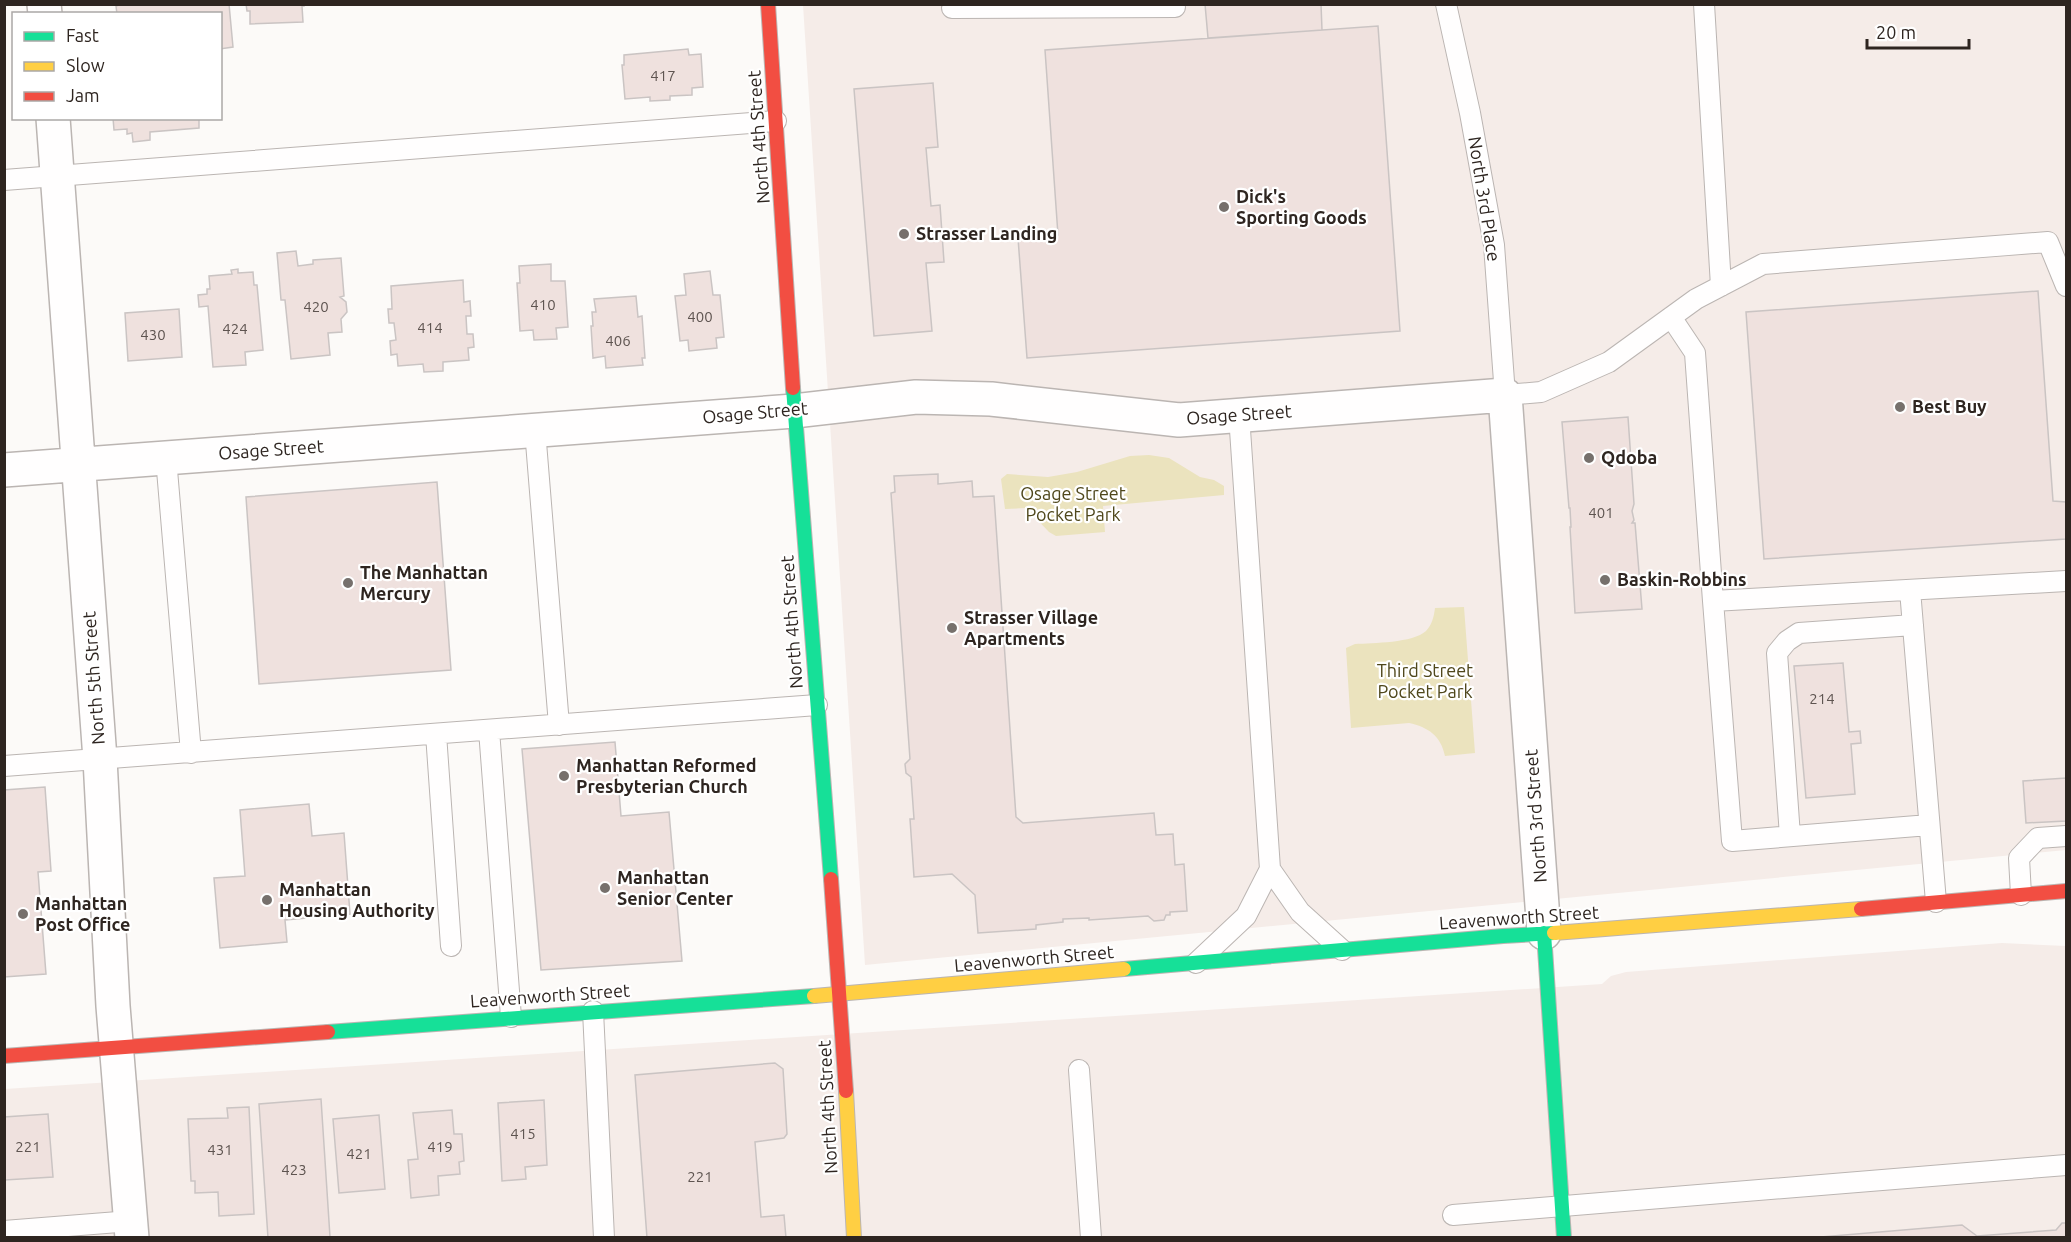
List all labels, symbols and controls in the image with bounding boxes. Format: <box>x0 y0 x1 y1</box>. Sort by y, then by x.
legend <box>12 12 222 120</box>
scale bar <box>1867 12 1969 50</box>
text: 20 m <box>1876 22 1916 42</box>
text: Fast <box>66 25 99 45</box>
text: Slow <box>66 55 105 75</box>
house number: 417 <box>650 67 676 84</box>
street label: North 4th Street <box>743 70 773 204</box>
text: Jam <box>66 85 100 105</box>
street label: North 3rd Place <box>1465 135 1505 263</box>
place label: Dick's Sporting Goods <box>1236 186 1367 227</box>
marker: Dick's Sporting Goods <box>1217 200 1231 214</box>
place label: Strasser Landing <box>916 223 1057 243</box>
marker: Strasser Landing <box>897 227 911 241</box>
house number: 410 <box>530 296 556 313</box>
house number: 420 <box>303 298 329 315</box>
house number: 400 <box>687 308 713 325</box>
house number: 414 <box>417 319 443 336</box>
house number: 424 <box>222 320 248 337</box>
house number: 430 <box>140 326 166 343</box>
house number: 406 <box>605 332 631 349</box>
place label: Best Buy <box>1912 396 1987 416</box>
street label: Osage Street <box>701 397 808 427</box>
street label: Osage Street <box>1186 400 1292 428</box>
marker: Best Buy <box>1893 400 1907 414</box>
street label: Osage Street <box>218 435 324 463</box>
place label: Qdoba <box>1601 447 1657 467</box>
marker: Qdoba <box>1582 451 1596 465</box>
park label: Osage Street Pocket Park <box>1020 483 1126 524</box>
house number: 401 <box>1588 504 1614 521</box>
street label: North 4th Street <box>776 555 806 689</box>
place label: The Manhattan Mercury <box>360 562 488 603</box>
place label: Baskin-Robbins <box>1617 569 1747 589</box>
marker: Baskin-Robbins <box>1598 573 1612 587</box>
marker: The Manhattan Mercury <box>341 576 355 590</box>
place label: Strasser Village Apartments <box>964 607 1098 648</box>
street label: North 5th Street <box>78 611 108 745</box>
marker: Strasser Village Apartments <box>945 621 959 635</box>
park label: Third Street Pocket Park <box>1377 660 1473 701</box>
house number: 214 <box>1809 690 1835 707</box>
street label: North 3rd Street <box>1520 749 1550 883</box>
place label: Manhattan Reformed Presbyterian Church <box>576 755 756 796</box>
marker: Manhattan Reformed Presbyterian Church <box>557 769 571 783</box>
place label: Manhattan Senior Center <box>617 867 734 908</box>
place label: Manhattan Housing Authority <box>279 879 435 920</box>
marker: Manhattan Senior Center <box>598 881 612 895</box>
place label: Manhattan Post Office <box>35 893 130 934</box>
marker: Manhattan Housing Authority <box>260 893 274 907</box>
street label: Leavenworth Street <box>1438 901 1600 933</box>
marker: Manhattan Post Office <box>16 907 30 921</box>
street label: Leavenworth Street <box>953 941 1115 975</box>
street label: Leavenworth Street <box>469 979 631 1011</box>
street label: North 4th Street <box>814 1040 840 1174</box>
house number: 415 <box>510 1125 536 1142</box>
house number: 221 <box>15 1138 41 1155</box>
house number: 419 <box>427 1138 453 1155</box>
house number: 431 <box>207 1141 233 1158</box>
house number: 421 <box>346 1145 372 1162</box>
house number: 423 <box>281 1161 307 1178</box>
house number: 221 <box>687 1168 713 1185</box>

